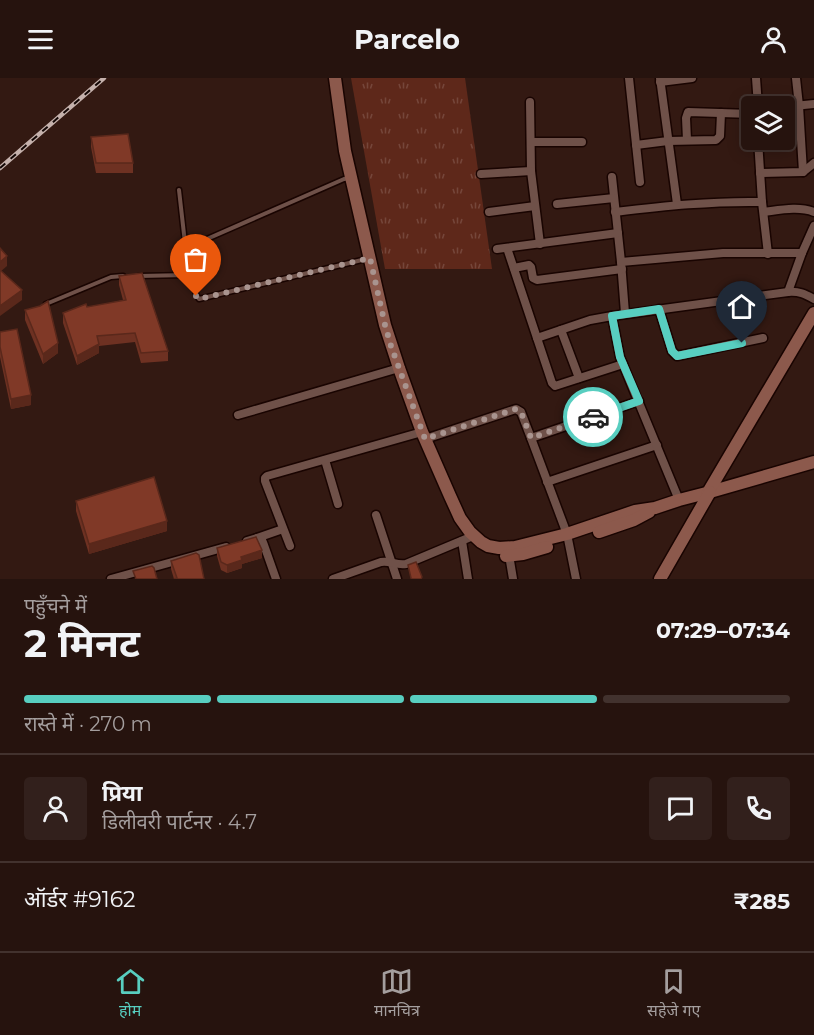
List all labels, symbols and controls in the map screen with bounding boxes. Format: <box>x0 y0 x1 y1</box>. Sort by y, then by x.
icon: menu <box>24 23 57 56</box>
text: Parcelo <box>354 23 460 56</box>
icon: person <box>757 23 790 56</box>
map controls <box>741 96 795 150</box>
button: layers <box>741 96 795 150</box>
pin <box>170 234 221 296</box>
icon: bag <box>179 243 212 276</box>
pin <box>716 281 767 343</box>
icon: home <box>725 290 758 323</box>
courier <box>563 387 623 447</box>
icon: car <box>577 401 610 434</box>
text: पहुँचने में <box>24 594 87 618</box>
text: 07:29–07:34 <box>656 617 790 644</box>
text: 2 मिनट <box>24 619 140 667</box>
text: रास्ते में · 270 m <box>24 712 152 736</box>
button: person <box>24 777 87 840</box>
button: chat <box>649 777 712 840</box>
button: phone <box>727 777 790 840</box>
text: प्रिया <box>102 780 142 807</box>
text: डिलीवरी पार्टनर · 4.7 <box>102 810 257 834</box>
text: ऑर्डर #9162 <box>24 886 136 913</box>
text: ₹285 <box>733 888 790 915</box>
tab: होम <box>114 965 147 1023</box>
tab: मानचित्र <box>374 965 420 1023</box>
tab: सहेजे गए <box>647 965 700 1023</box>

